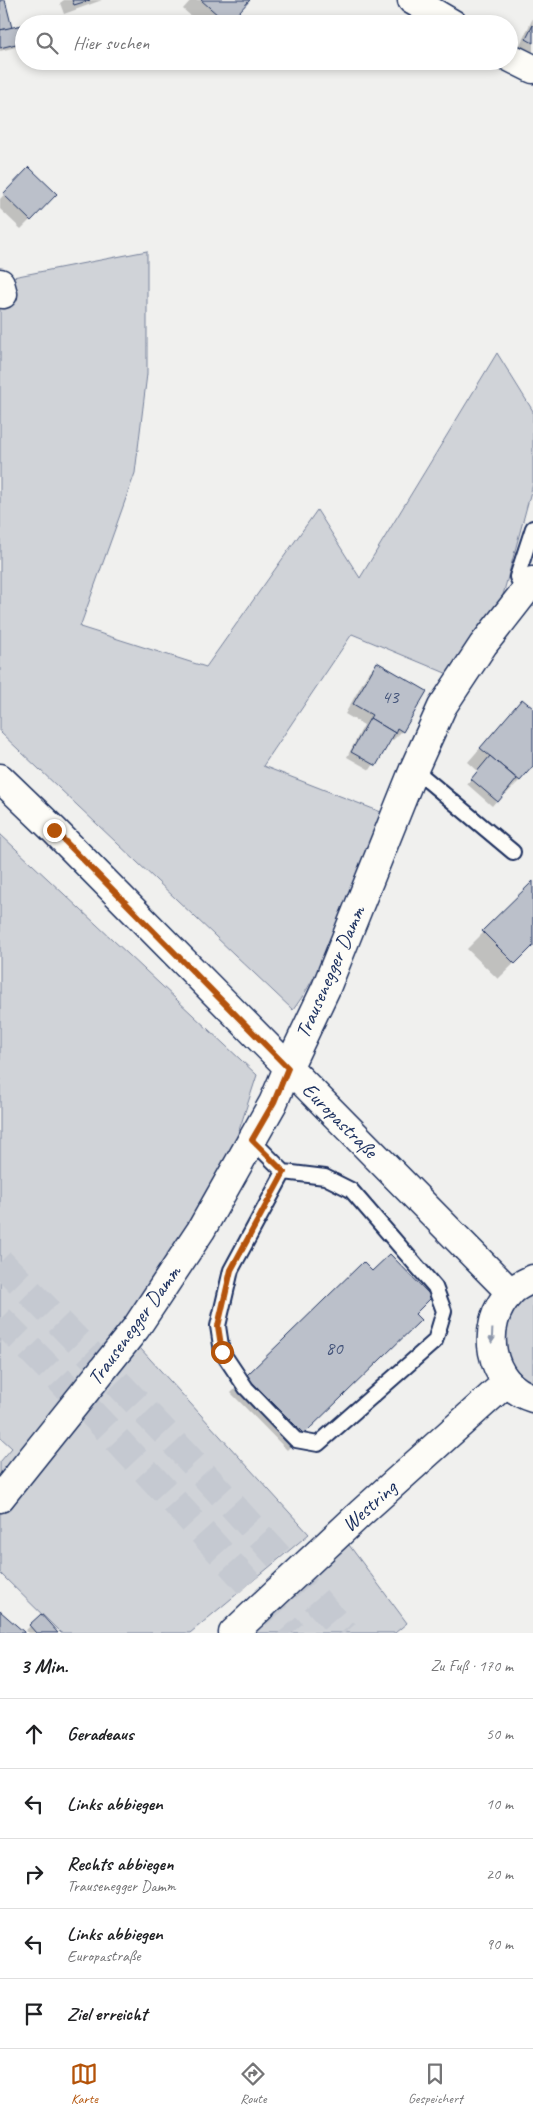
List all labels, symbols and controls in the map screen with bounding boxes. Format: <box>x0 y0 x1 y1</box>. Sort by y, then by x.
search box <box>15 15 518 70</box>
icon: search <box>33 29 61 57</box>
text: Hier suchen <box>73 31 149 55</box>
house number: 43 <box>381 685 400 709</box>
route end <box>43 819 66 842</box>
street label: Trausenegger Damm <box>289 901 371 1042</box>
street label: Europastraße <box>297 1077 385 1165</box>
street label: Trausenegger Damm <box>82 1259 187 1390</box>
one-way arrow <box>487 1329 495 1345</box>
house number: 80 <box>325 1336 344 1360</box>
route start <box>211 1341 234 1364</box>
street label: Westring <box>336 1474 403 1537</box>
text: 3 Min. <box>20 1653 68 1679</box>
text: Zu Fuß · 170 m <box>430 1656 513 1676</box>
icon: ahead <box>20 1720 48 1748</box>
text: Geradeaus <box>67 1722 134 1746</box>
text: 50 m <box>486 1724 513 1744</box>
icon: left <box>20 1790 48 1818</box>
text: Links abbiegen <box>67 1792 163 1816</box>
text: 10 m <box>486 1794 513 1814</box>
text: Rechts abbiegen <box>67 1852 173 1876</box>
icon: right <box>20 1860 48 1888</box>
text: 20 m <box>486 1864 513 1884</box>
text: Trausenegger Damm <box>67 1876 175 1896</box>
text: Links abbiegen <box>67 1922 163 1946</box>
icon: left <box>20 1930 48 1958</box>
text: 90 m <box>486 1934 513 1954</box>
text: Europastraße <box>67 1946 140 1966</box>
icon: arrive <box>20 2000 48 2028</box>
text: Ziel erreicht <box>67 2002 147 2026</box>
tab: Karte <box>70 2060 98 2107</box>
tab: Route <box>239 2060 267 2107</box>
tab: Gespeichert <box>408 2060 463 2107</box>

